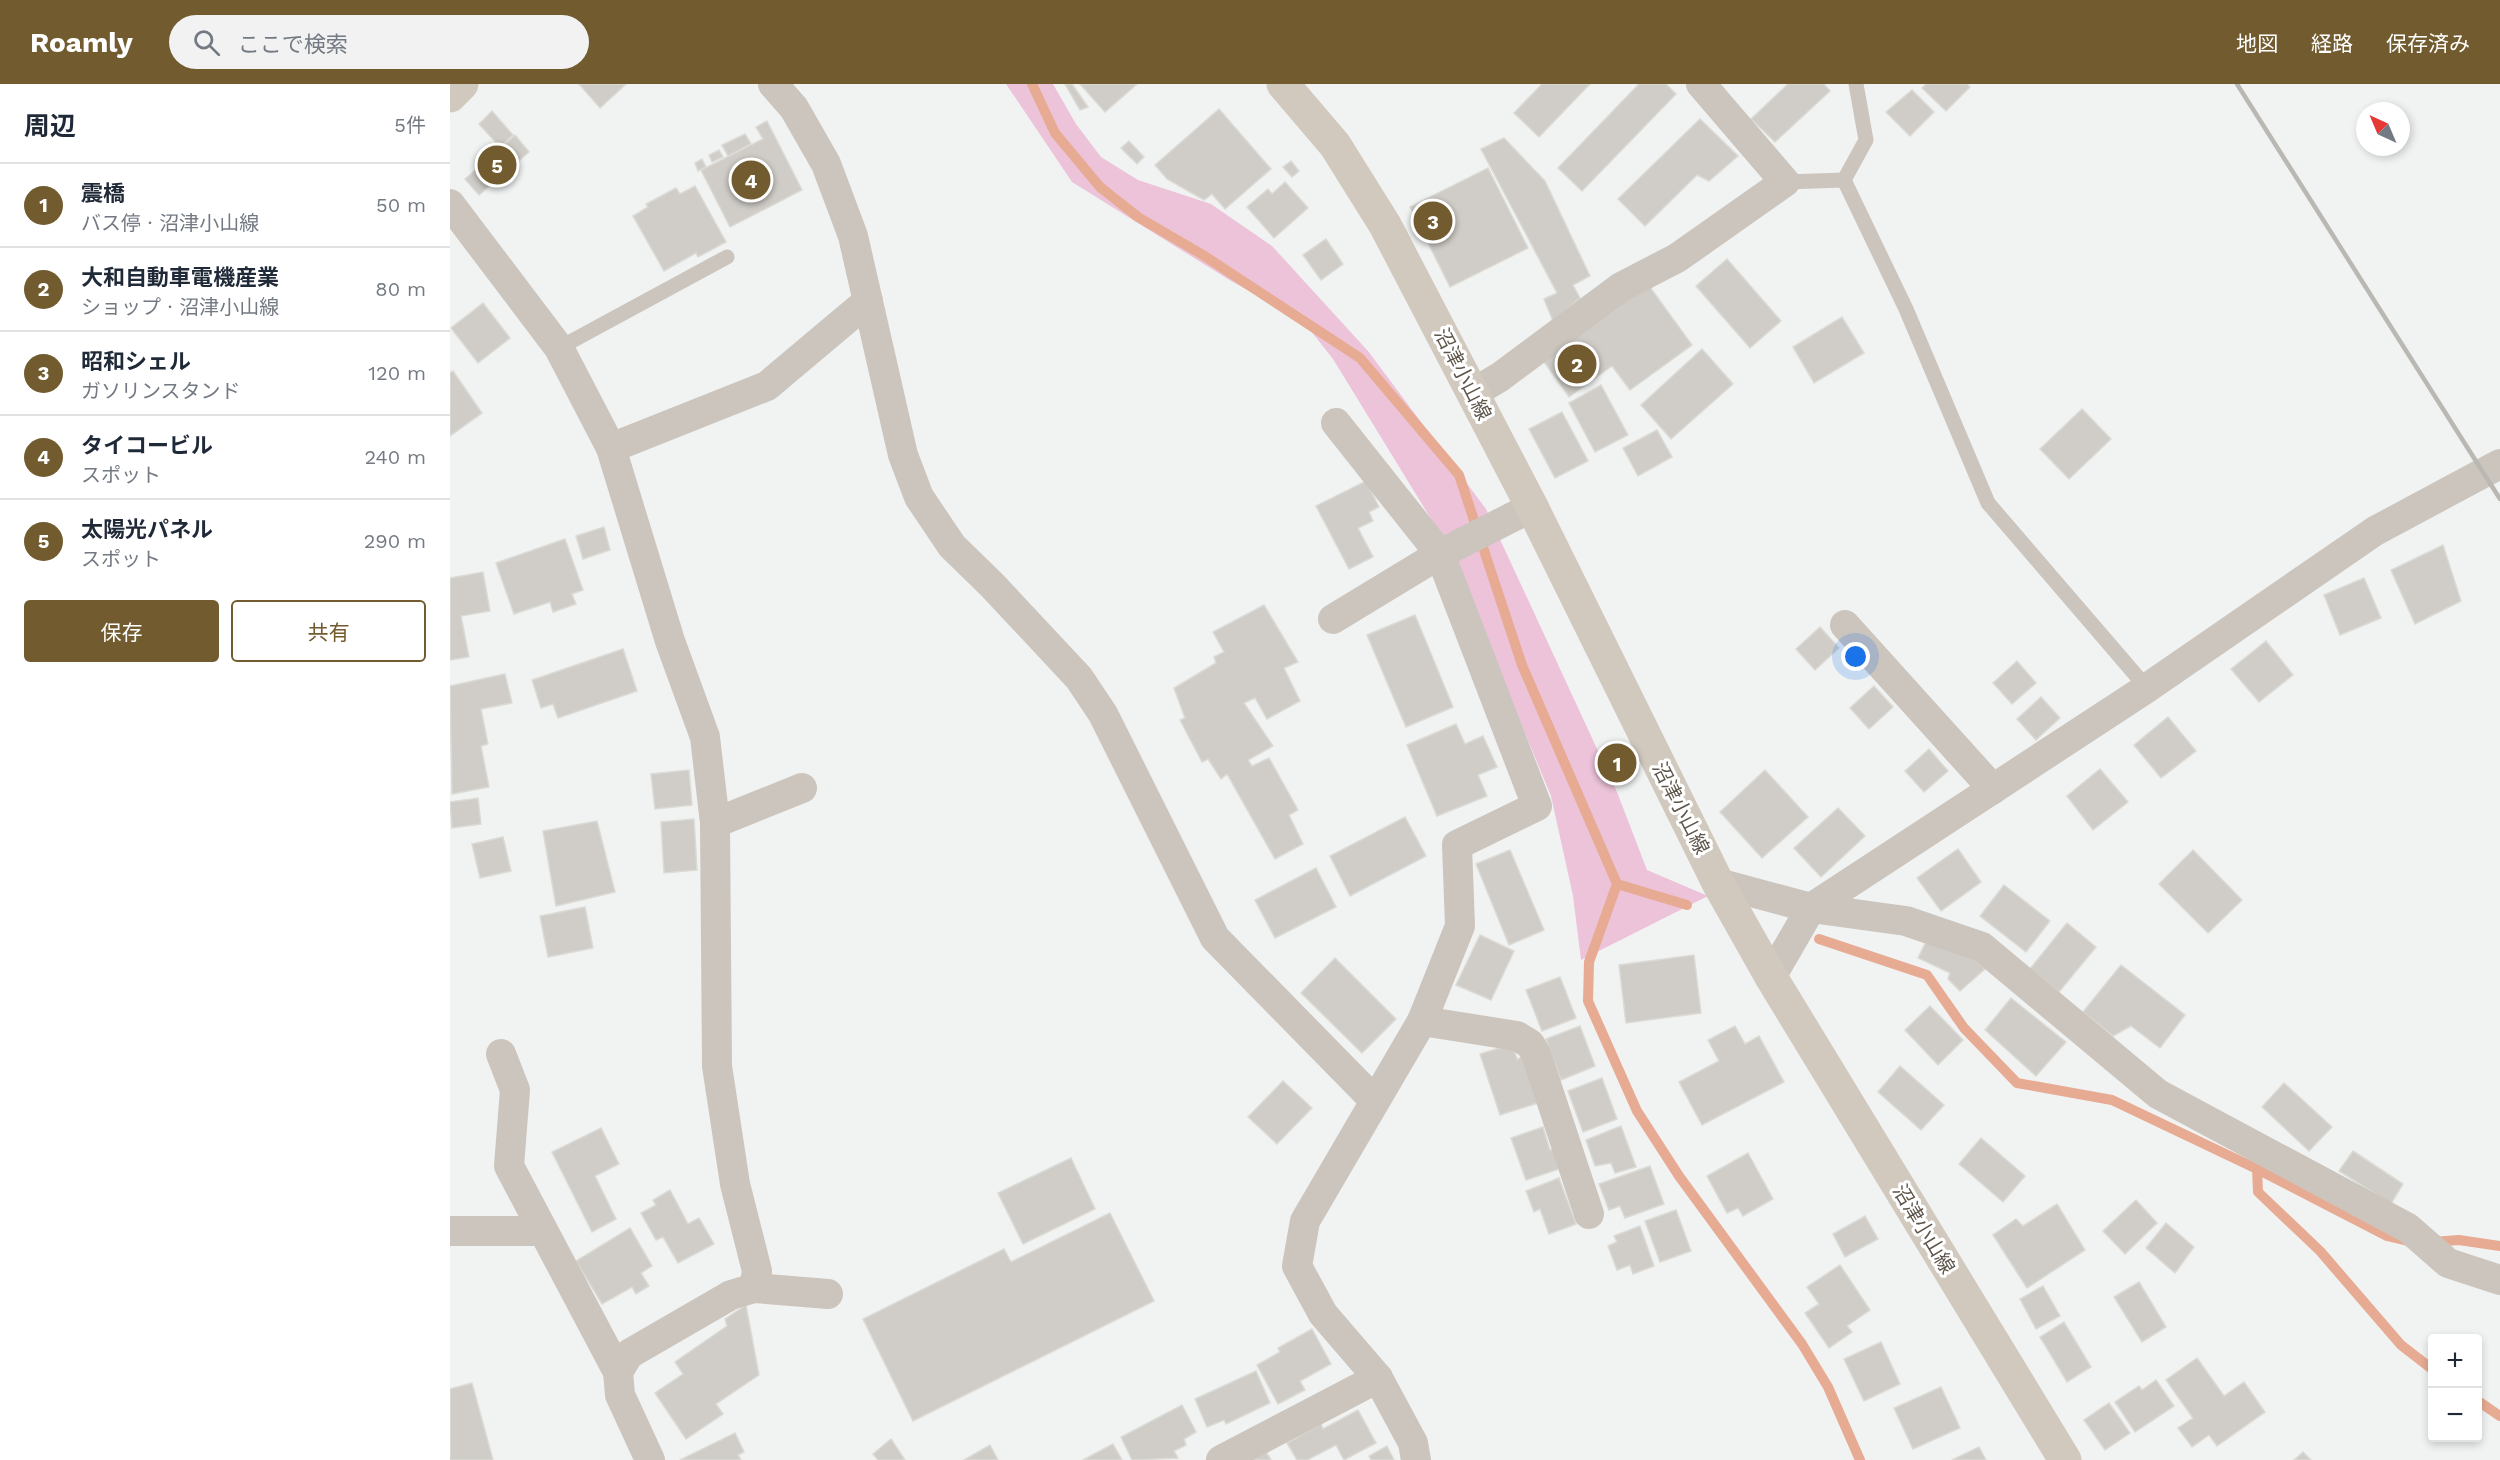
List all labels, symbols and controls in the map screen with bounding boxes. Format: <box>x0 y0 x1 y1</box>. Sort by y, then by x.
search box <box>169 15 589 69</box>
text: Roamly <box>30 26 133 59</box>
icon: search <box>190 26 223 59</box>
text: 地図 <box>2236 31 2278 56</box>
text: 経路 <box>2311 31 2353 56</box>
text: 保存済み <box>2386 31 2470 56</box>
text: ここで検索 <box>238 32 348 57</box>
north arrow <box>2356 102 2410 156</box>
text: 周辺 <box>24 111 76 141</box>
text: 5件 <box>394 113 426 137</box>
pin: 5 <box>478 142 516 188</box>
pin: 4 <box>732 158 770 202</box>
text: 震橋 <box>81 181 125 206</box>
text: 1 <box>39 193 48 217</box>
text: 50 m <box>376 193 426 217</box>
pin: 3 <box>1414 198 1452 244</box>
text: バス停 · 沼津小山線 <box>81 211 259 235</box>
text: 大和自動車電機産業 <box>81 265 279 290</box>
text: 2 <box>38 277 49 301</box>
text: 80 m <box>375 277 426 301</box>
text: ショップ · 沼津小山線 <box>81 295 279 319</box>
street label: 沼津小山線 <box>1430 324 1496 424</box>
pin: 2 <box>1558 342 1596 386</box>
text: 昭和シェル <box>81 349 191 374</box>
text: 3 <box>38 361 49 385</box>
text: 120 m <box>368 361 426 385</box>
text: ガソリンスタンド <box>81 379 241 403</box>
text: タイコービル <box>81 433 213 458</box>
text: 4 <box>37 445 50 469</box>
text: 240 m <box>364 445 426 469</box>
text: スポット <box>81 463 161 487</box>
text: 太陽光パネル <box>81 517 213 542</box>
text: 5 <box>38 529 49 553</box>
text: 290 m <box>364 529 426 553</box>
text: スポット <box>81 547 161 571</box>
button: 保存 <box>24 600 219 662</box>
button: 共有 <box>231 600 426 662</box>
your location <box>1841 642 1870 671</box>
pin: 1 <box>1598 740 1636 786</box>
street label: 沼津小山線 <box>1648 758 1714 858</box>
street label: 沼津小山線 <box>1888 1180 1960 1278</box>
map controls <box>2428 1334 2482 1442</box>
button: + <box>2428 1334 2482 1388</box>
button: − <box>2428 1388 2482 1442</box>

